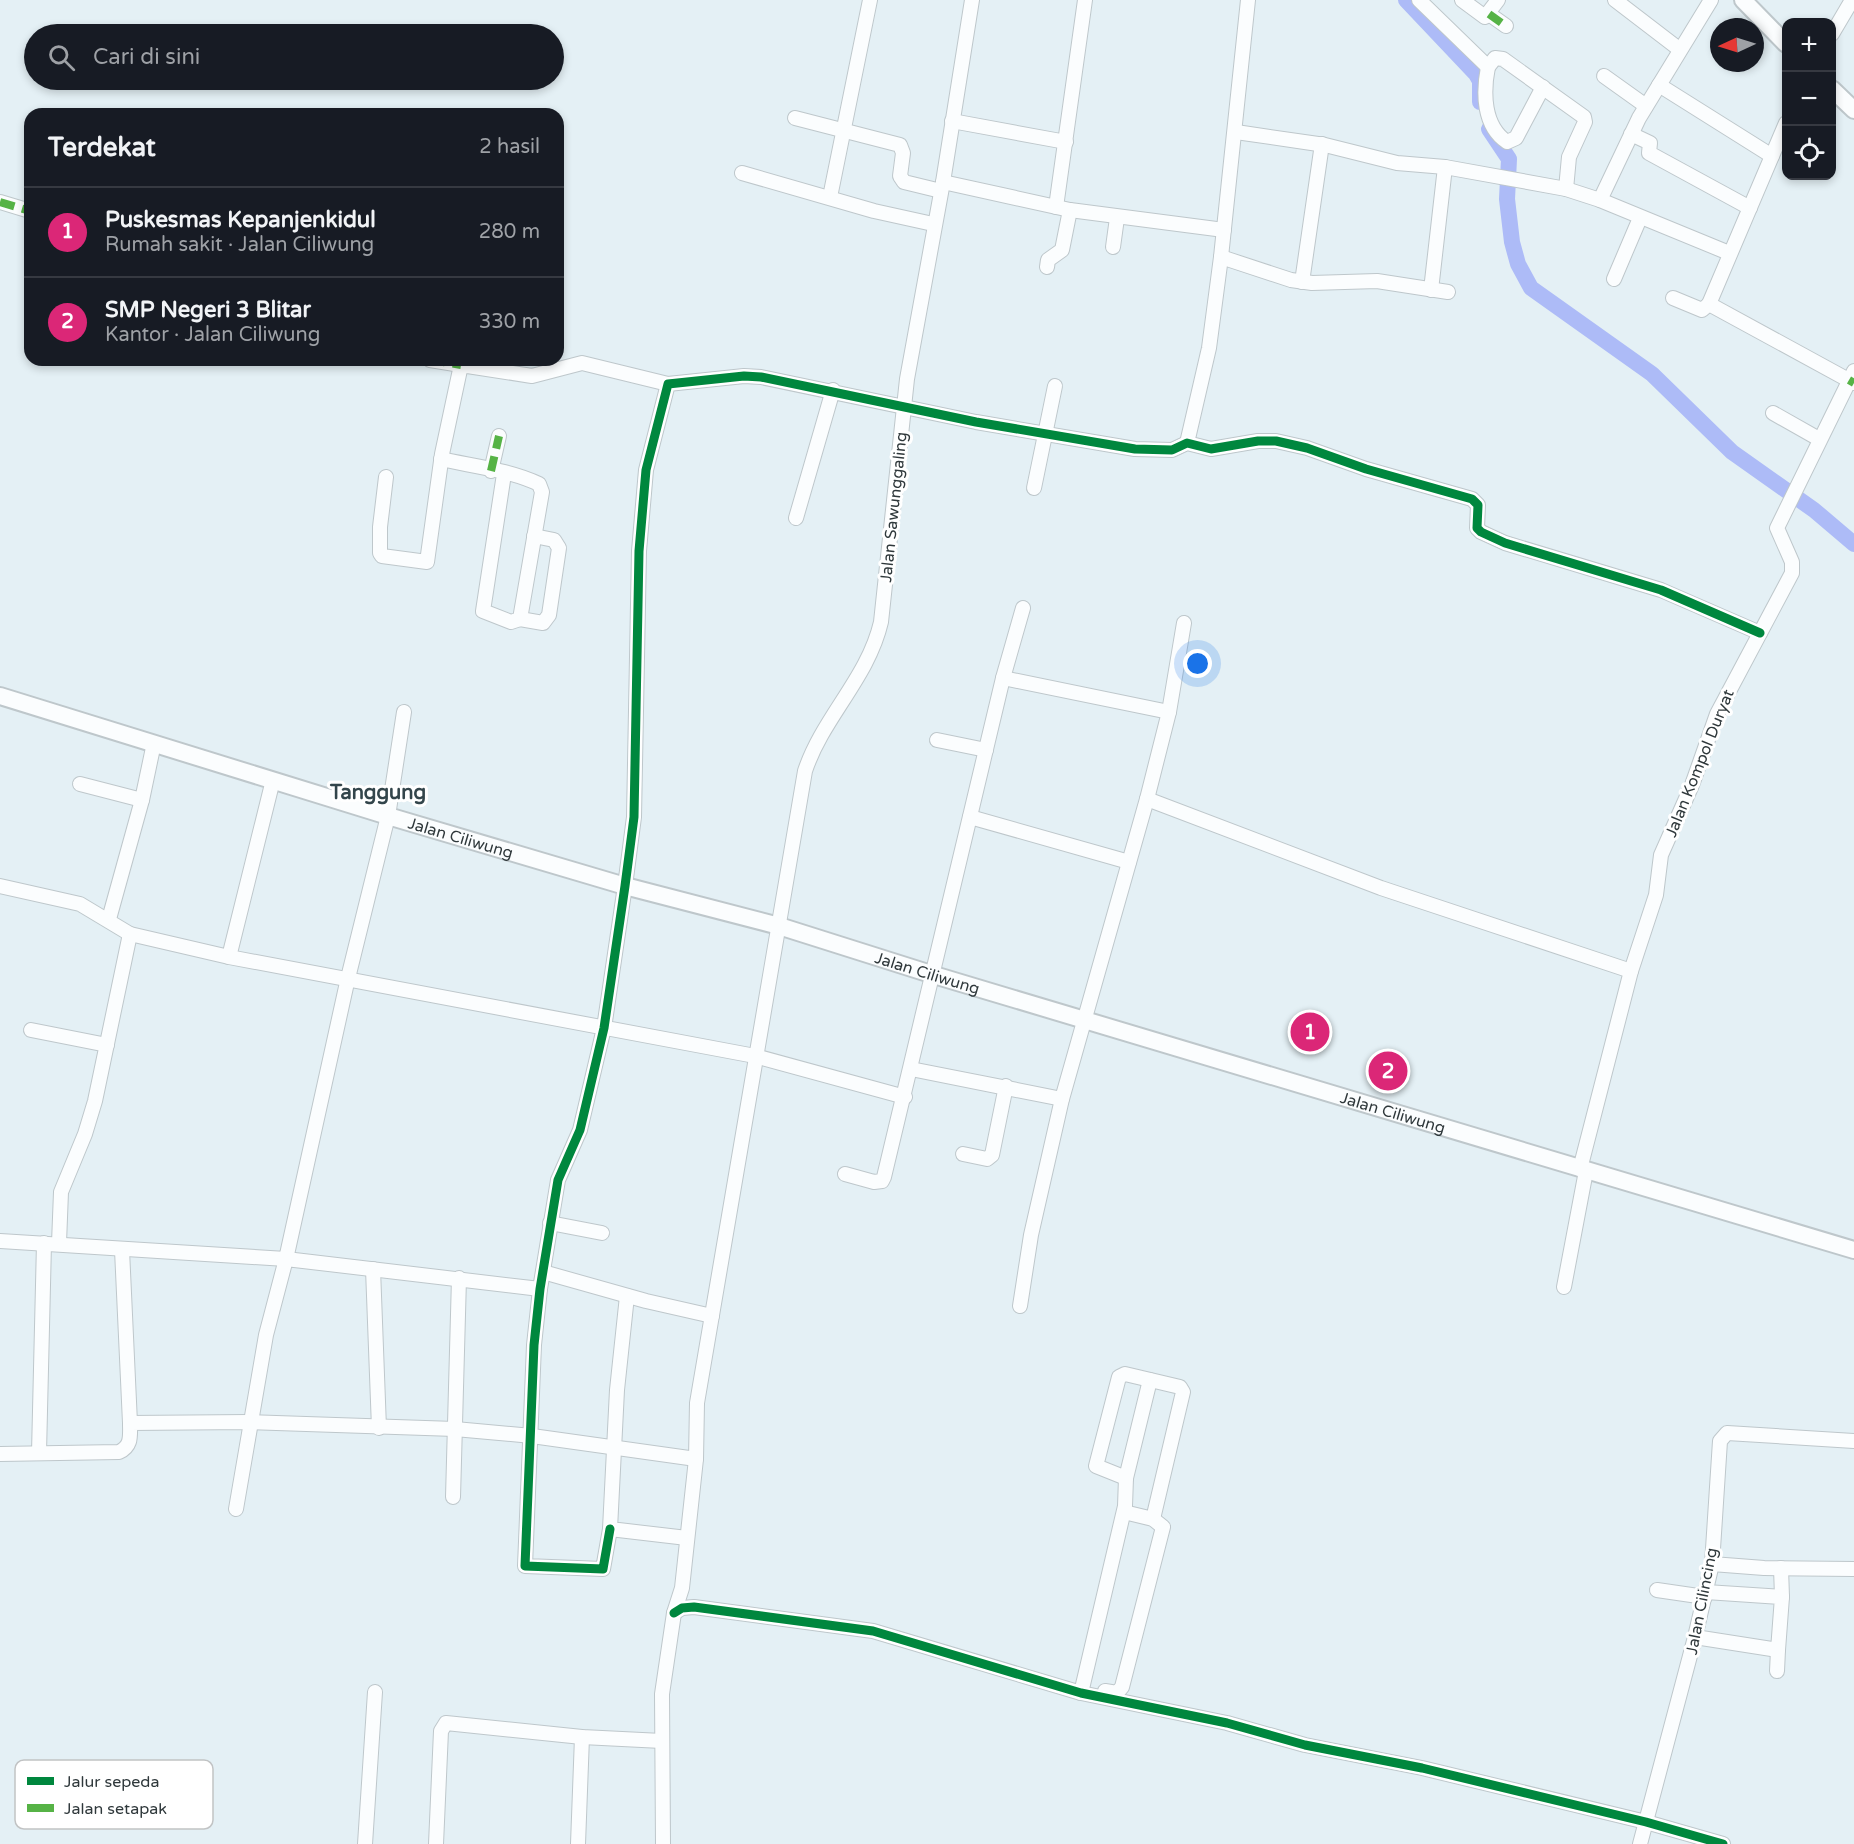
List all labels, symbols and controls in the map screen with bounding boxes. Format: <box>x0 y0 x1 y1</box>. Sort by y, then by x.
north arrow <box>1710 18 1764 72</box>
map controls <box>1782 18 1836 180</box>
button: + <box>1782 18 1836 72</box>
search box <box>24 24 564 90</box>
icon: search <box>45 41 78 74</box>
text: Cari di sini <box>93 44 200 70</box>
button: − <box>1782 72 1836 126</box>
button: locate <box>1782 126 1836 180</box>
text: Terdekat <box>48 132 156 163</box>
text: 2 hasil <box>479 135 540 159</box>
text: Puskesmas Kepanjenkidul <box>105 207 376 233</box>
text: 1 <box>61 220 74 244</box>
text: 280 m <box>479 220 540 244</box>
text: Rumah sakit · Jalan Ciliwung <box>105 233 374 257</box>
text: SMP Negeri 3 Blitar <box>105 297 311 323</box>
text: 2 <box>61 310 74 334</box>
text: 330 m <box>479 310 540 334</box>
text: Kantor · Jalan Ciliwung <box>105 323 320 347</box>
street label: Jalan Sawunggaling <box>876 431 912 583</box>
your location <box>1183 649 1212 678</box>
street label: Jalan Kompol Duryat <box>1661 687 1739 840</box>
district label: Tanggung <box>329 781 426 805</box>
street label: Jalan Ciliwung <box>405 813 515 863</box>
street label: Jalan Ciliwung <box>872 948 982 999</box>
pin: 1 <box>1290 1010 1330 1054</box>
pin: 2 <box>1368 1048 1408 1094</box>
street label: Jalan Ciliwung <box>1338 1088 1448 1138</box>
street label: Jalan Cilincing <box>1682 1546 1722 1656</box>
legend <box>15 1760 213 1829</box>
text: Jalur sepeda <box>64 1772 159 1792</box>
text: Jalan setapak <box>64 1799 167 1819</box>

